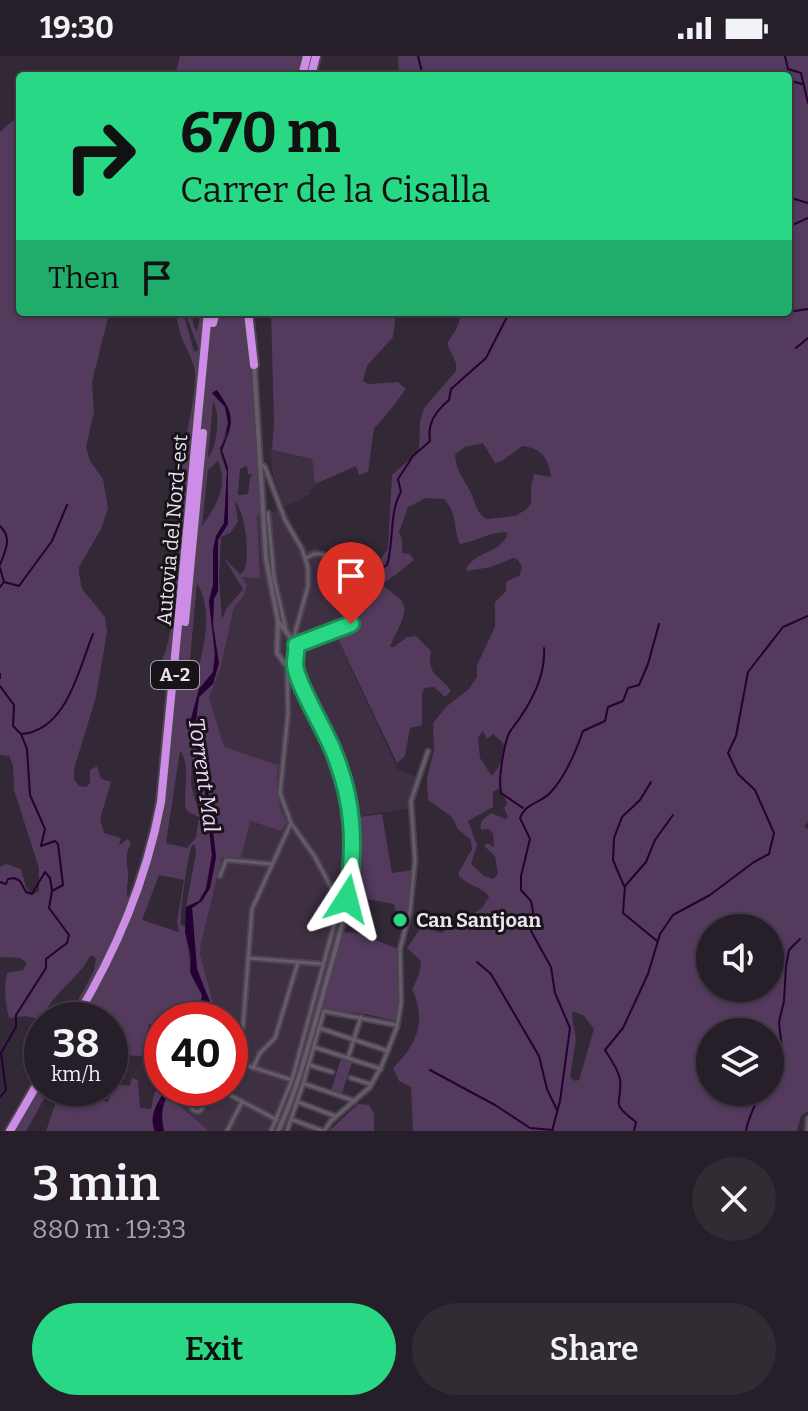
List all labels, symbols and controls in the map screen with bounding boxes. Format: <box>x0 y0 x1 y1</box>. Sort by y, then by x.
text: 19:30 <box>40 10 114 46</box>
text: 670 m <box>180 100 341 167</box>
icon: right <box>48 104 152 208</box>
text: Carrer de la Cisalla <box>180 168 490 212</box>
icon: arrive <box>135 256 179 300</box>
text: Then <box>48 260 119 296</box>
street label: Autovia del Nord-est <box>152 433 192 627</box>
pin <box>317 542 385 624</box>
icon: arrive <box>329 554 373 598</box>
road number: A-2 <box>151 661 199 689</box>
water label: Torrent Mal <box>183 716 225 834</box>
position arrow <box>305 857 389 941</box>
place label: Can Santjoan <box>416 908 541 932</box>
marker: Can Santjoan <box>391 911 409 929</box>
map controls <box>696 914 784 1106</box>
button: sound <box>696 914 784 1002</box>
speed limit sign: 40 <box>144 1002 248 1106</box>
button: layers <box>696 1018 784 1106</box>
text: 38 <box>52 1020 100 1068</box>
text: km/h <box>51 1062 101 1086</box>
text: 3 min <box>32 1155 160 1213</box>
button: close <box>692 1157 776 1241</box>
text: 880 m · 19:33 <box>32 1214 186 1245</box>
button: Exit <box>32 1303 396 1395</box>
button: Share <box>412 1303 776 1395</box>

